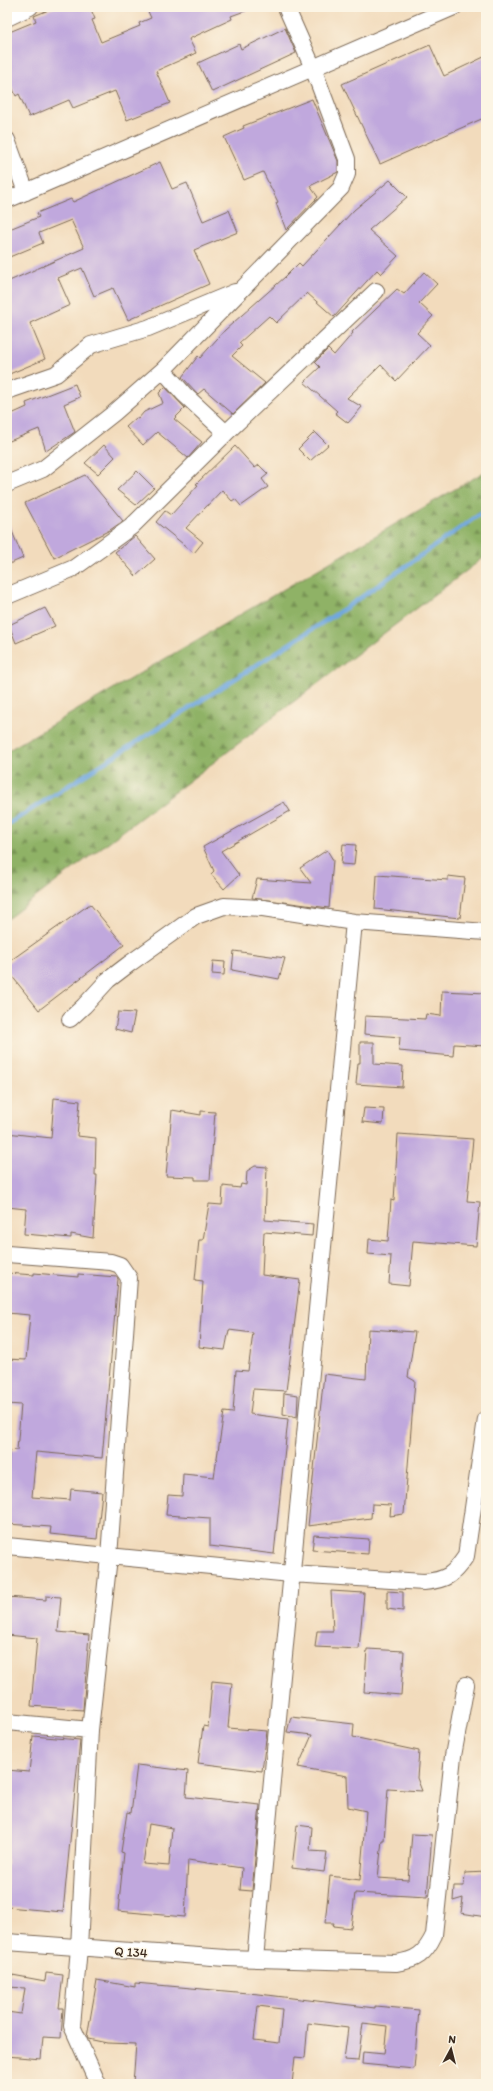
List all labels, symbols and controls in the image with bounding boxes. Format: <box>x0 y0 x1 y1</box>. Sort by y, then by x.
street label: Q 134 <box>114 1943 148 1961</box>
north arrow <box>431 2029 471 2069</box>
text: N <box>448 2033 457 2046</box>

